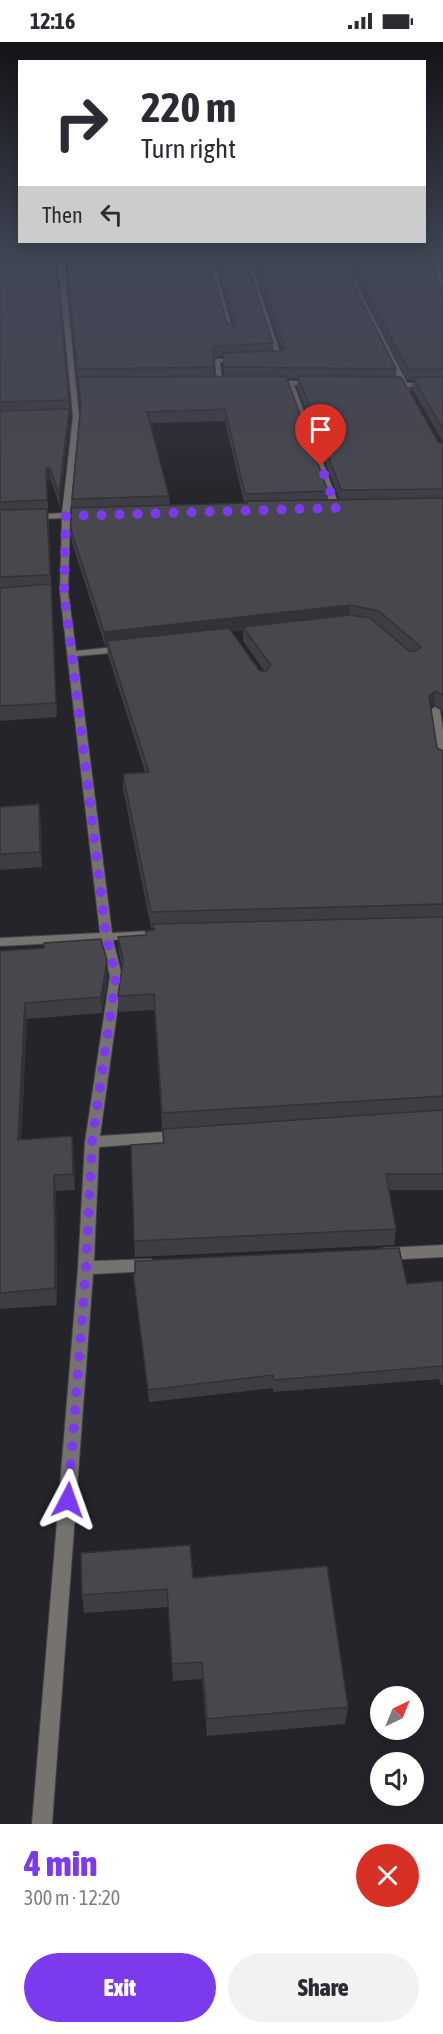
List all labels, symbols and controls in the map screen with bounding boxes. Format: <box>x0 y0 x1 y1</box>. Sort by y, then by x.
text: 12:16 <box>30 8 75 34</box>
text: 220 m <box>141 83 236 131</box>
icon: right <box>42 84 120 162</box>
text: Turn right <box>141 133 236 164</box>
icon: left <box>95 198 128 231</box>
text: Then <box>42 202 83 228</box>
pin <box>295 404 346 466</box>
icon: arrive <box>304 413 337 446</box>
position arrow <box>36 1468 100 1532</box>
north arrow <box>370 1686 424 1740</box>
map controls <box>370 1686 424 1806</box>
button: sound <box>370 1752 424 1806</box>
text: 4 min <box>24 1842 98 1884</box>
button: close <box>356 1844 419 1907</box>
text: 300 m · 12:20 <box>24 1886 120 1909</box>
button: Exit <box>24 1953 216 2022</box>
button: Share <box>228 1953 419 2022</box>

